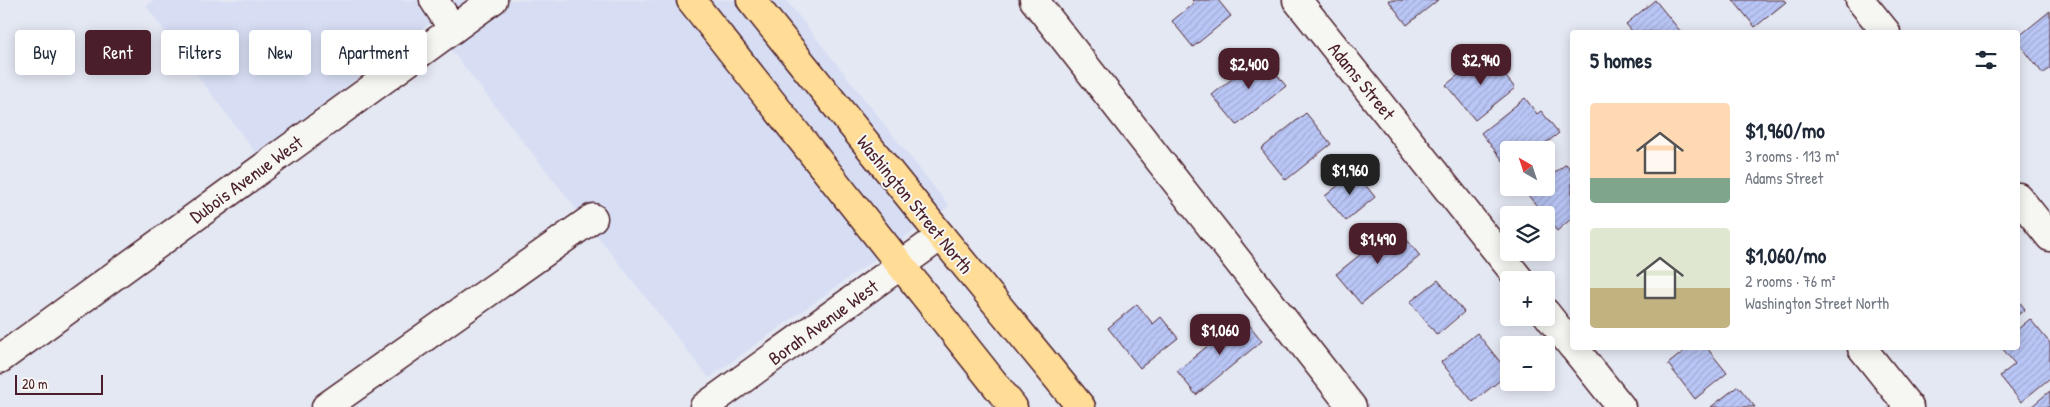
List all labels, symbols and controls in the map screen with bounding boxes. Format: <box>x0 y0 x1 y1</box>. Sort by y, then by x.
chip: Buy <box>15 30 75 75</box>
chip: Rent <box>85 30 151 75</box>
chip: Filters <box>161 30 239 75</box>
chip: New <box>249 30 311 75</box>
chip: Apartment <box>321 30 427 75</box>
street label: Adams Street <box>1323 37 1402 126</box>
pin: $2,940 <box>1440 44 1522 86</box>
text: 5 homes <box>1590 46 1652 75</box>
icon: filters <box>1972 46 2000 74</box>
pin: $2,400 <box>1208 48 1290 90</box>
text: $2,940 <box>1462 49 1500 71</box>
text: $2,400 <box>1229 53 1269 75</box>
text: $1,960/mo <box>1745 116 1825 145</box>
icon: home <box>1630 123 1690 183</box>
street label: Dubois Avenue West <box>184 129 308 229</box>
street label: Washington Street North <box>851 129 979 279</box>
north arrow <box>1500 141 1555 196</box>
map controls <box>1500 141 1555 391</box>
text: 3 rooms · 113 m² <box>1745 145 1840 167</box>
pin: $1,960 <box>1309 154 1391 196</box>
text: $1,960 <box>1332 159 1368 181</box>
text: Adams Street <box>1745 167 1823 189</box>
button: layers <box>1500 206 1555 261</box>
pin: $1,490 <box>1337 222 1419 265</box>
text: $1,490 <box>1360 228 1396 250</box>
text: $1,060/mo <box>1745 241 1826 270</box>
icon: home <box>1630 248 1690 308</box>
text: 2 rooms · 76 m² <box>1745 270 1835 292</box>
button: + <box>1500 271 1555 326</box>
street label: Borah Avenue West <box>763 273 884 371</box>
text: Washington Street North <box>1745 292 1889 314</box>
pin: $1,060 <box>1179 314 1261 356</box>
text: $1,060 <box>1201 319 1239 341</box>
button: − <box>1500 336 1555 391</box>
scale bar <box>15 372 102 395</box>
text: 20 m <box>22 374 48 393</box>

